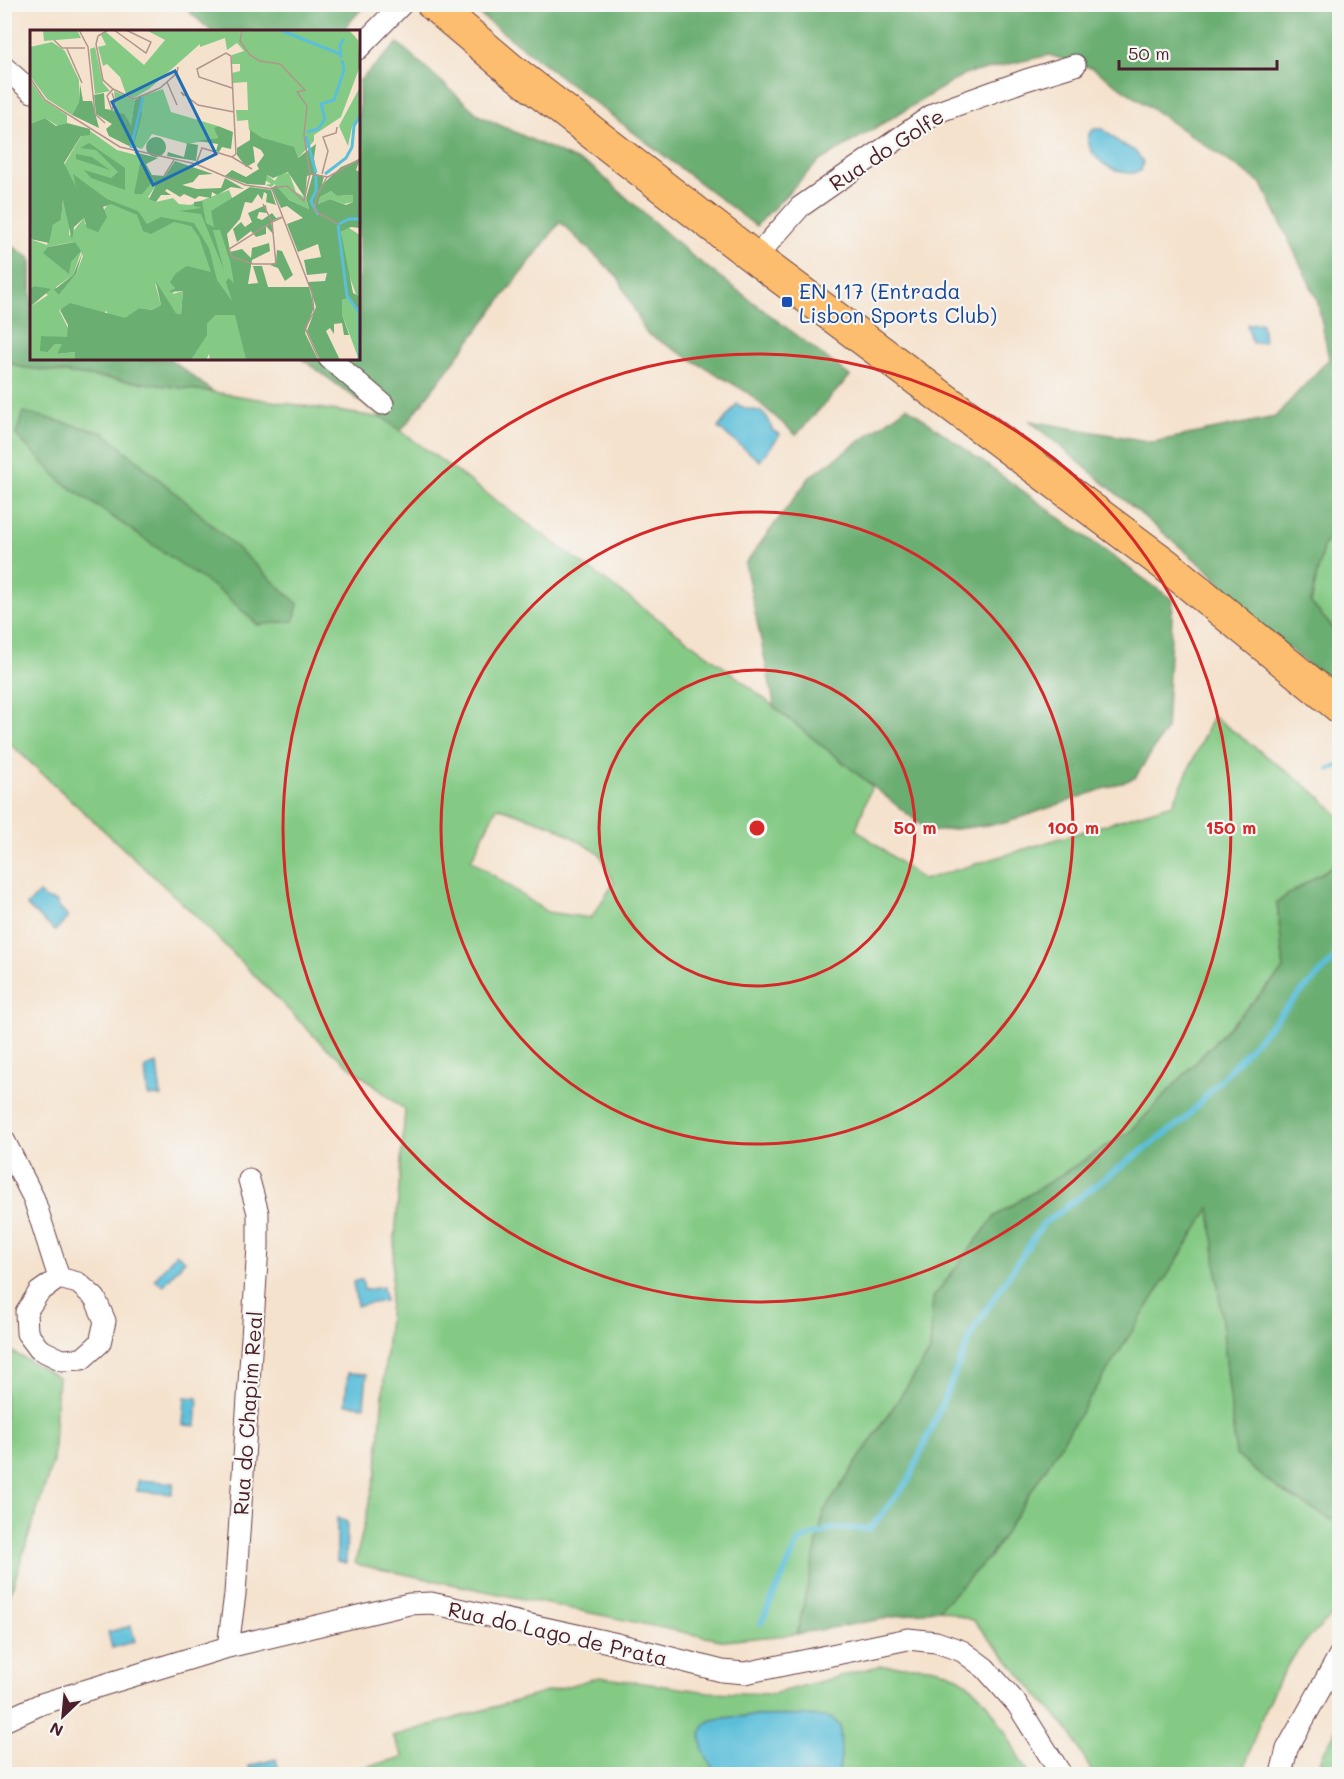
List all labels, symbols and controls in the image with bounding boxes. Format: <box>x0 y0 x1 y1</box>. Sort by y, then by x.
inset map <box>30 30 360 360</box>
scale bar <box>1119 33 1276 71</box>
text: 50 m <box>1128 41 1170 65</box>
street label: Rua do Golfe <box>823 102 949 196</box>
place label: EN 117 (Entrada Lisbon Sports Club) <box>799 277 997 328</box>
marker: EN 117 (Entrada Lisbon Sports Club) <box>780 295 794 309</box>
text: 50 m <box>894 815 936 839</box>
text: 100 m <box>1047 815 1099 839</box>
text: 150 m <box>1206 815 1256 839</box>
centre of rings <box>747 818 767 838</box>
street label: Rua do Chapim Real <box>226 1310 268 1516</box>
street label: Rua do Lago de Prata <box>446 1595 670 1671</box>
north arrow <box>33 1686 93 1746</box>
text: N <box>46 1718 66 1742</box>

